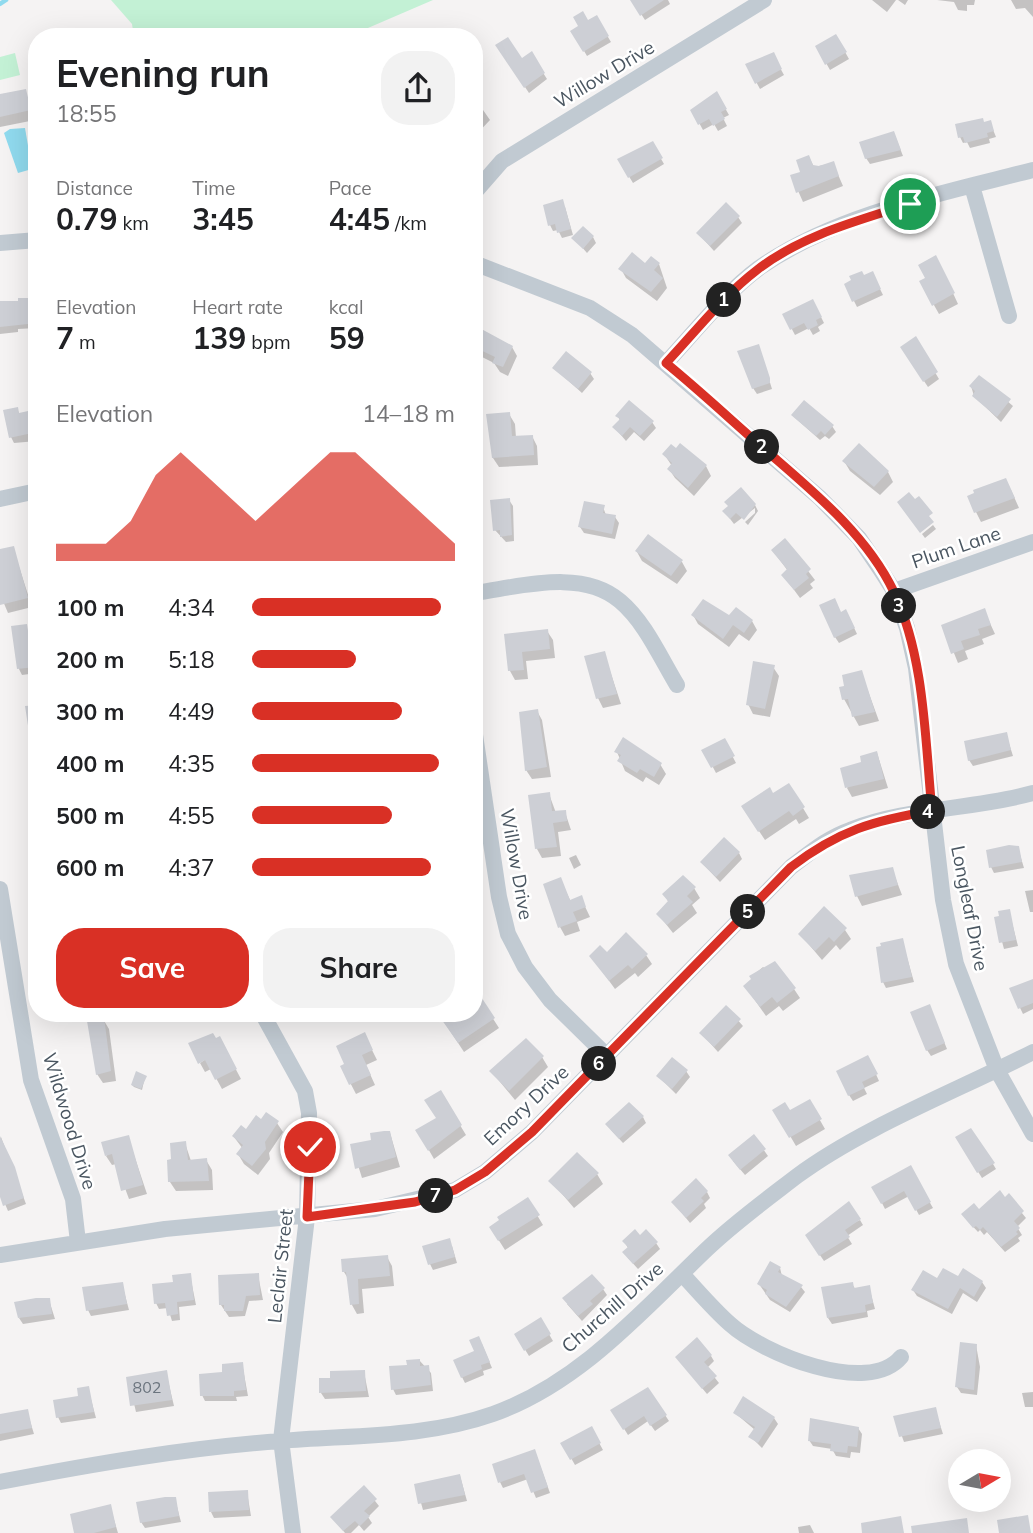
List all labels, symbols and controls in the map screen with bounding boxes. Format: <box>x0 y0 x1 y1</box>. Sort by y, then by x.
street label: Willow Drive <box>549 35 659 113</box>
text: Evening run <box>56 49 270 97</box>
button: share <box>381 51 455 125</box>
text: 18:55 <box>56 99 116 128</box>
pin <box>880 174 940 234</box>
text: Distance <box>56 176 133 200</box>
text: Time <box>192 176 235 200</box>
text: Pace <box>329 176 372 200</box>
icon: arrive <box>891 185 929 223</box>
text: 0.79 <box>56 200 117 238</box>
text: 3:45 <box>192 200 254 238</box>
text: 4:45 <box>329 200 390 238</box>
text: km <box>117 211 149 235</box>
text: /km <box>390 211 427 235</box>
pin: 1 <box>706 282 742 318</box>
text: 1 <box>718 287 729 311</box>
text: Elevation <box>56 295 136 319</box>
text: Heart rate <box>192 295 283 319</box>
text: kcal <box>329 295 363 319</box>
text: 7 <box>56 319 74 357</box>
text: 139 <box>192 319 246 357</box>
text: 59 <box>329 319 365 357</box>
text: m <box>74 330 96 354</box>
text: bpm <box>246 330 291 354</box>
text: Elevation <box>56 399 153 428</box>
text: 14–18 m <box>362 399 455 428</box>
pin: 2 <box>744 430 780 464</box>
text: 2 <box>756 434 767 458</box>
street label: Plum Lane <box>908 521 1004 573</box>
pin: 3 <box>881 588 916 624</box>
text: 100 m <box>56 593 124 622</box>
text: 4:34 <box>168 593 215 622</box>
text: 3 <box>893 593 904 617</box>
text: 200 m <box>56 645 124 674</box>
text: 5:18 <box>168 645 215 674</box>
text: 300 m <box>56 697 124 726</box>
text: 4:49 <box>168 697 215 726</box>
text: 400 m <box>56 749 124 778</box>
text: 4:35 <box>168 749 215 778</box>
pin: 4 <box>911 794 946 830</box>
text: 4 <box>922 799 933 823</box>
text: 500 m <box>56 801 124 830</box>
text: 4:55 <box>168 801 215 830</box>
street label: Willow Drive <box>495 806 539 922</box>
street label: Longleaf Drive <box>946 843 994 973</box>
text: 600 m <box>56 853 124 882</box>
text: 4:37 <box>168 853 215 882</box>
pin: 5 <box>730 894 766 930</box>
text: 5 <box>742 899 753 923</box>
button: Save <box>56 928 249 1008</box>
button: Share <box>263 928 455 1008</box>
pin: 6 <box>582 1046 616 1082</box>
street label: Wildwood Drive <box>38 1050 102 1192</box>
text: 6 <box>593 1051 604 1075</box>
street label: Emory Drive <box>479 1060 573 1150</box>
pin <box>280 1117 340 1177</box>
icon: check <box>291 1128 329 1166</box>
pin: 7 <box>418 1178 453 1214</box>
text: 7 <box>430 1183 441 1207</box>
street label: Leclair Street <box>262 1207 298 1324</box>
street label: Churchill Drive <box>556 1256 668 1358</box>
house number: 802 <box>133 1377 161 1397</box>
north arrow <box>948 1449 1012 1512</box>
map controls <box>948 1449 1011 1512</box>

